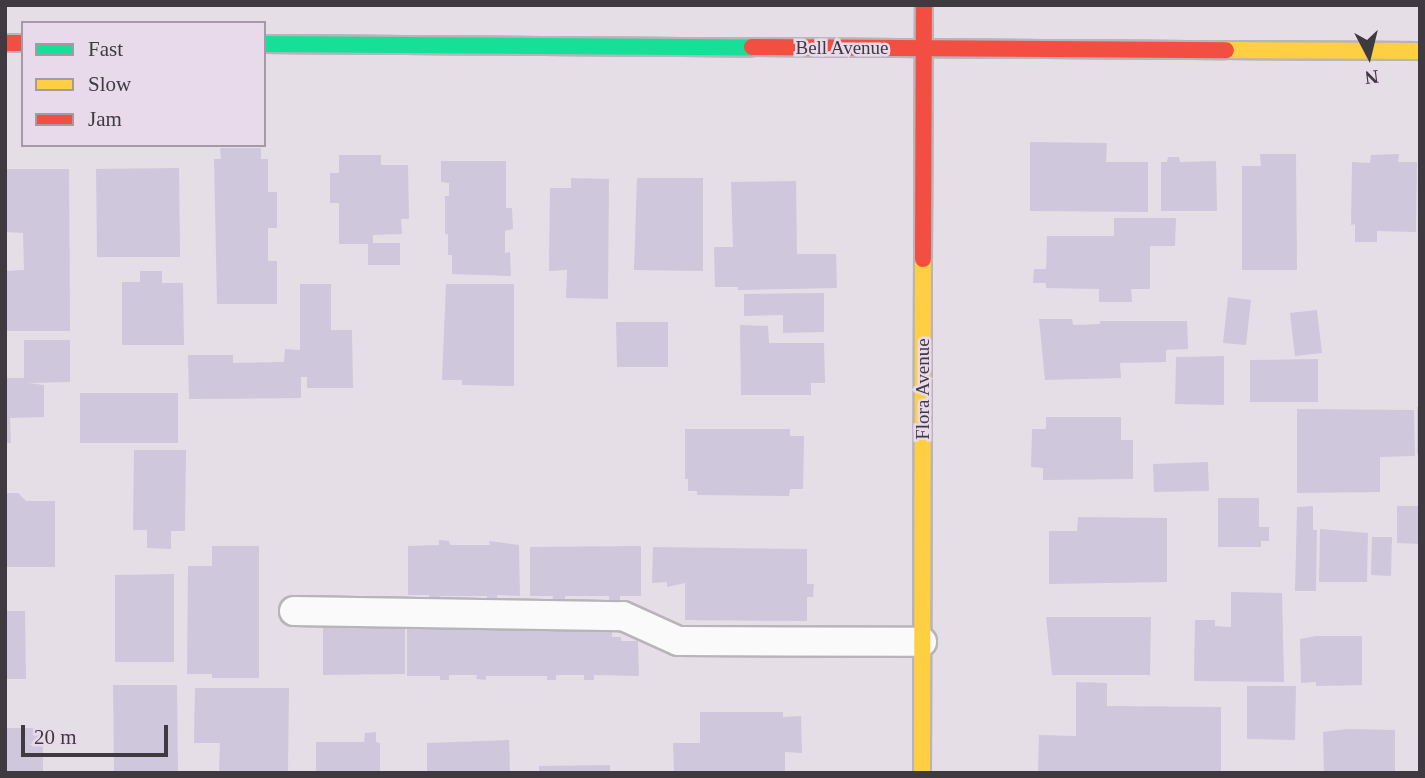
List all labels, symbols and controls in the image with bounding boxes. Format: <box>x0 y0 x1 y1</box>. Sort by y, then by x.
legend <box>21 21 266 147</box>
north arrow <box>1334 21 1404 91</box>
text: Fast <box>88 37 123 61</box>
street label: Bell Avenue <box>795 37 889 59</box>
text: N <box>1364 66 1380 89</box>
text: Slow <box>88 72 131 96</box>
text: Jam <box>88 107 122 131</box>
street label: Flora Avenue <box>912 338 934 440</box>
scale bar <box>24 712 172 756</box>
text: 20 m <box>34 725 77 749</box>

